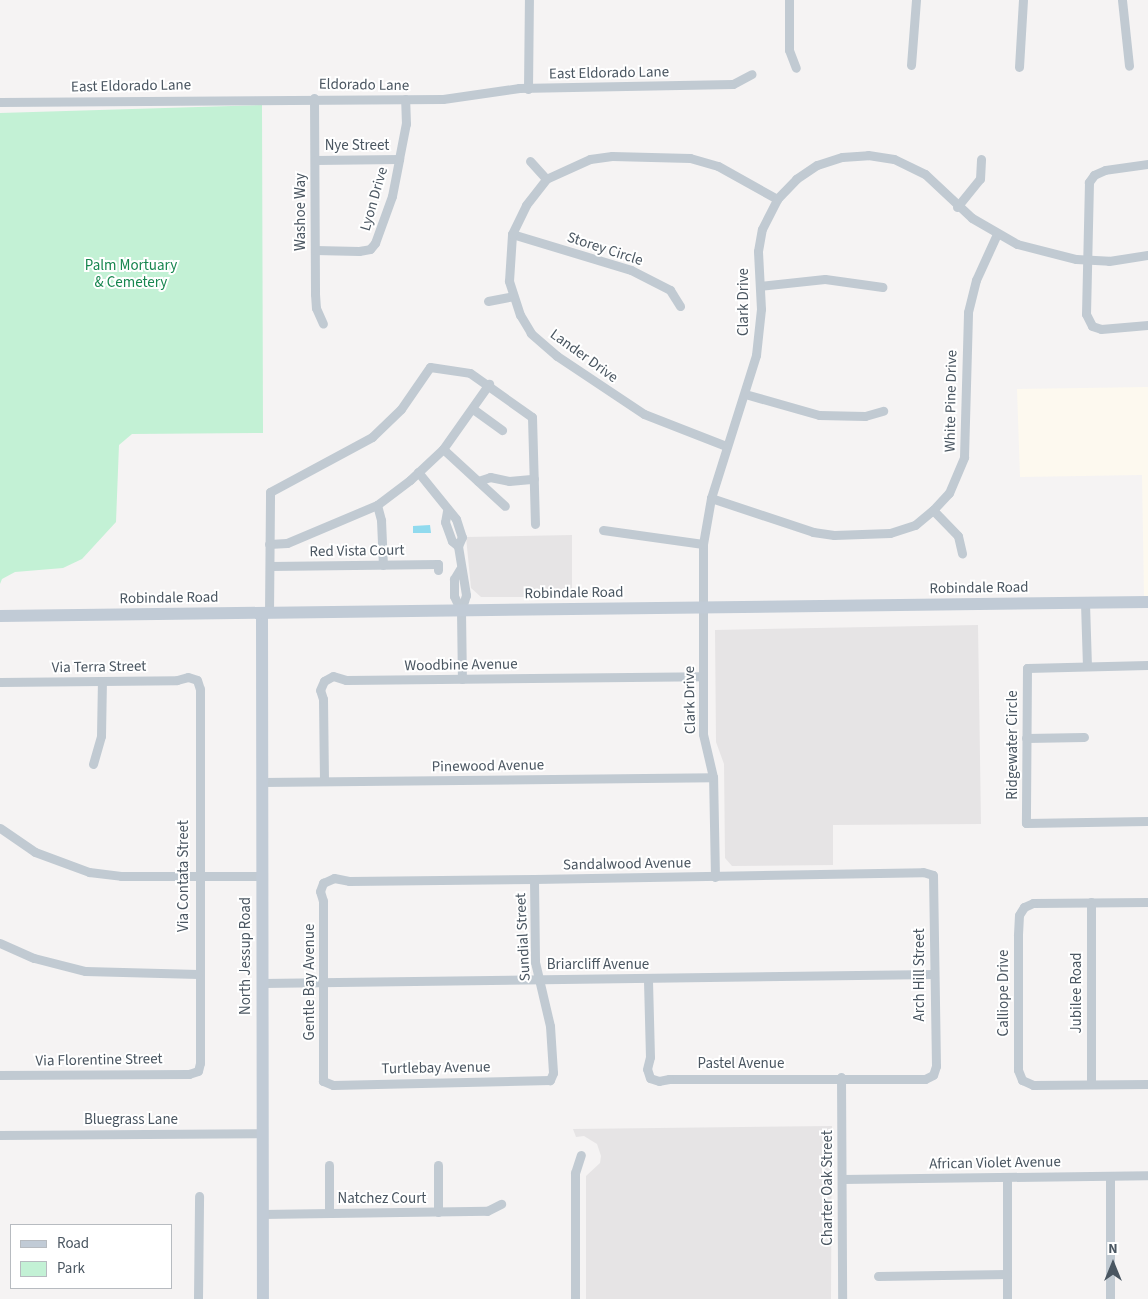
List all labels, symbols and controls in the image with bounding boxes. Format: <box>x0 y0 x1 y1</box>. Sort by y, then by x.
street label: East Eldorado Lane <box>549 63 669 83</box>
street label: Eldorado Lane <box>319 75 409 95</box>
street label: East Eldorado Lane <box>71 76 191 96</box>
street label: Nye Street <box>325 137 389 155</box>
street label: Lyon Drive <box>356 165 392 233</box>
street label: Washoe Way <box>292 173 310 251</box>
street label: Storey Circle <box>565 228 645 270</box>
park label: Palm Mortuary & Cemetery <box>85 256 177 291</box>
street label: Clark Drive <box>735 268 753 336</box>
street label: Lander Drive <box>547 325 621 387</box>
street label: White Pine Drive <box>941 350 961 452</box>
street label: Red Vista Court <box>309 541 405 561</box>
street label: Robindale Road <box>929 578 1029 598</box>
street label: Robindale Road <box>524 583 624 603</box>
street label: Robindale Road <box>119 588 219 608</box>
street label: Woodbine Avenue <box>404 655 518 675</box>
street label: Via Terra Street <box>52 657 146 677</box>
street label: Clark Drive <box>680 666 700 734</box>
street label: Ridgewater Circle <box>1004 690 1022 800</box>
street label: Pinewood Avenue <box>432 756 544 776</box>
street label: Via Contata Street <box>175 820 193 932</box>
street label: Sandalwood Avenue <box>563 854 691 874</box>
street label: Sundial Street <box>512 892 534 982</box>
street label: North Jessup Road <box>237 897 255 1015</box>
street label: Gentle Bay Avenue <box>301 924 319 1040</box>
street label: Arch Hill Street <box>911 929 929 1021</box>
street label: Calliope Drive <box>995 950 1013 1036</box>
street label: Jubilee Road <box>1068 952 1086 1034</box>
street label: Briarcliff Avenue <box>547 956 649 974</box>
street label: Via Florentine Street <box>35 1050 163 1070</box>
street label: Pastel Avenue <box>698 1055 784 1073</box>
street label: Turtlebay Avenue <box>381 1058 491 1078</box>
street label: Bluegrass Lane <box>84 1111 178 1129</box>
street label: Charter Oak Street <box>819 1130 837 1246</box>
street label: African Violet Avenue <box>929 1153 1061 1173</box>
street label: Natchez Court <box>338 1190 426 1208</box>
legend <box>10 1224 172 1289</box>
text: Road <box>57 1233 89 1254</box>
north arrow <box>1088 1239 1138 1289</box>
text: N <box>1108 1239 1118 1259</box>
text: Park <box>57 1258 85 1279</box>

